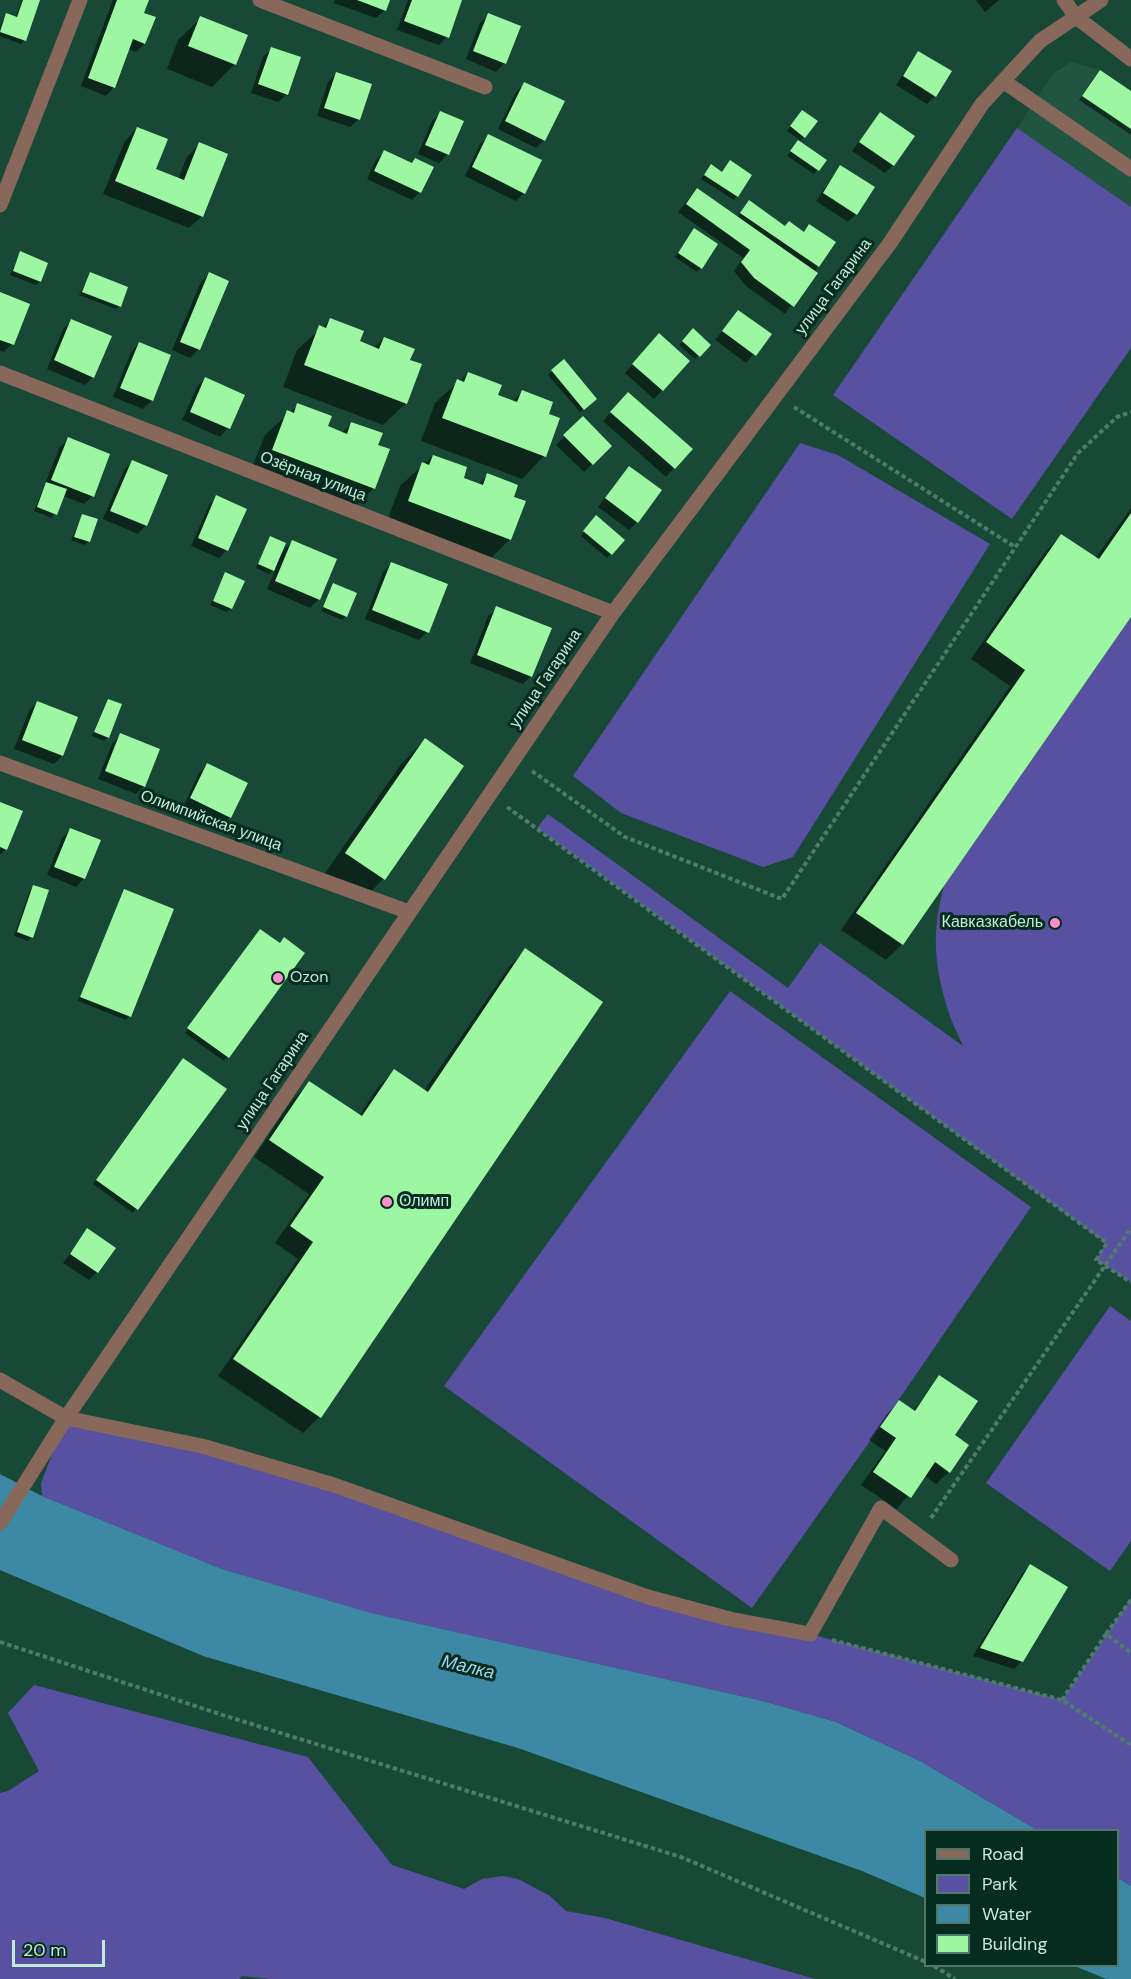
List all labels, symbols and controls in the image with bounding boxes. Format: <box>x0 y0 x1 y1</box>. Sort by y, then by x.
street label: улица Гагарина <box>792 235 876 339</box>
street label: Озёрная улица <box>257 448 369 506</box>
street label: улица Гагарина <box>506 626 586 732</box>
street label: Олимпийская улица <box>138 786 284 856</box>
place label: Кавказкабель <box>942 913 1043 933</box>
marker: Кавказкабель <box>1048 916 1062 930</box>
place label: Ozon <box>290 968 328 988</box>
marker: Ozon <box>271 971 285 985</box>
street label: улица Гагарина <box>233 1028 313 1134</box>
place label: Олимп <box>399 1192 449 1212</box>
marker: Олимп <box>380 1195 394 1209</box>
water label: Малка <box>439 1651 497 1685</box>
legend <box>924 1829 1119 1967</box>
text: Road <box>982 1842 1024 1866</box>
text: Park <box>982 1872 1018 1896</box>
text: Water <box>982 1902 1032 1926</box>
scale bar <box>15 1928 108 1966</box>
text: Building <box>982 1932 1047 1956</box>
text: 20 m <box>23 1938 66 1962</box>

